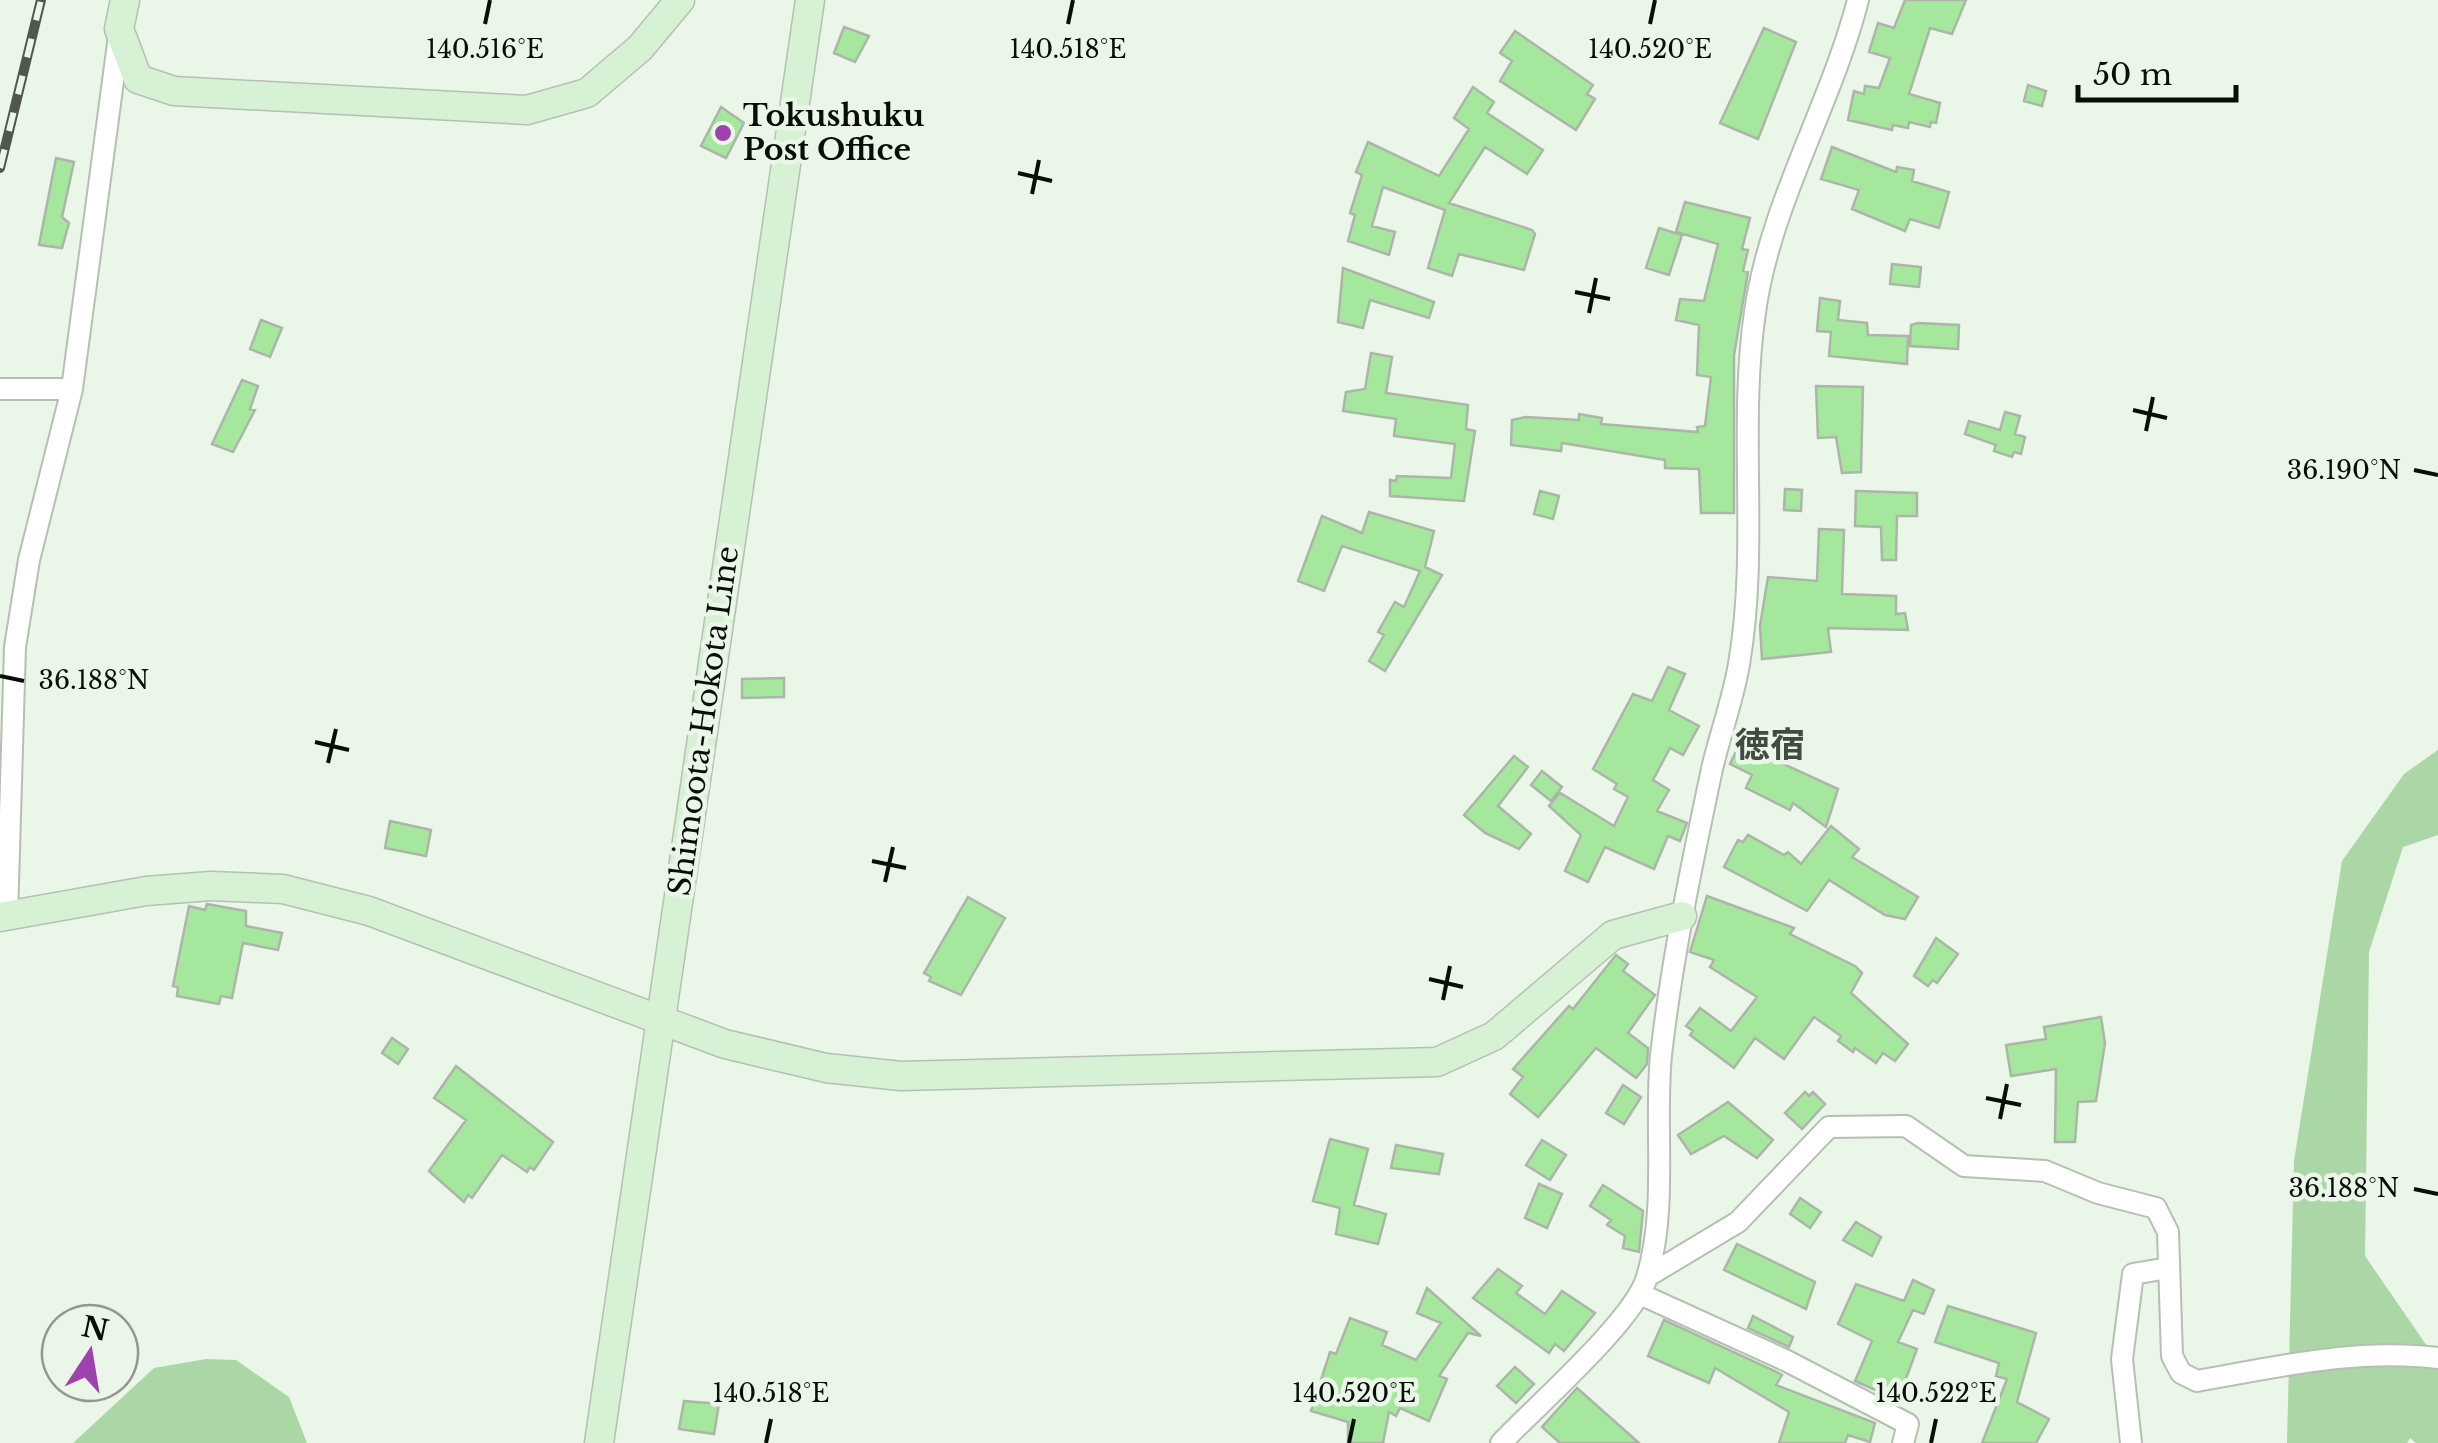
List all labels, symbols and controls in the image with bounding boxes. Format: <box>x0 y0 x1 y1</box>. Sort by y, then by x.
text: 140.516°E <box>426 34 544 65</box>
text: 140.518°E <box>1009 34 1127 65</box>
text: 140.520°E <box>1588 34 1712 65</box>
scale bar <box>2078 40 2236 102</box>
text: 50 m <box>2093 56 2172 93</box>
place label: Tokushuku Post Office <box>743 97 924 168</box>
marker: Tokushuku Post Office <box>712 122 734 144</box>
text: 36.190°N <box>2287 455 2401 486</box>
street label: Shimoota-Hokota Line <box>661 544 746 898</box>
text: 36.188°N <box>39 665 149 696</box>
district label: 徳宿 <box>1735 723 1805 766</box>
text: 36.188°N <box>2289 1173 2399 1204</box>
north arrow <box>40 1303 140 1403</box>
text: N <box>79 1309 112 1349</box>
text: 140.518°E <box>712 1378 830 1409</box>
text: 140.520°E <box>1292 1378 1416 1409</box>
text: 140.522°E <box>1875 1378 1997 1409</box>

